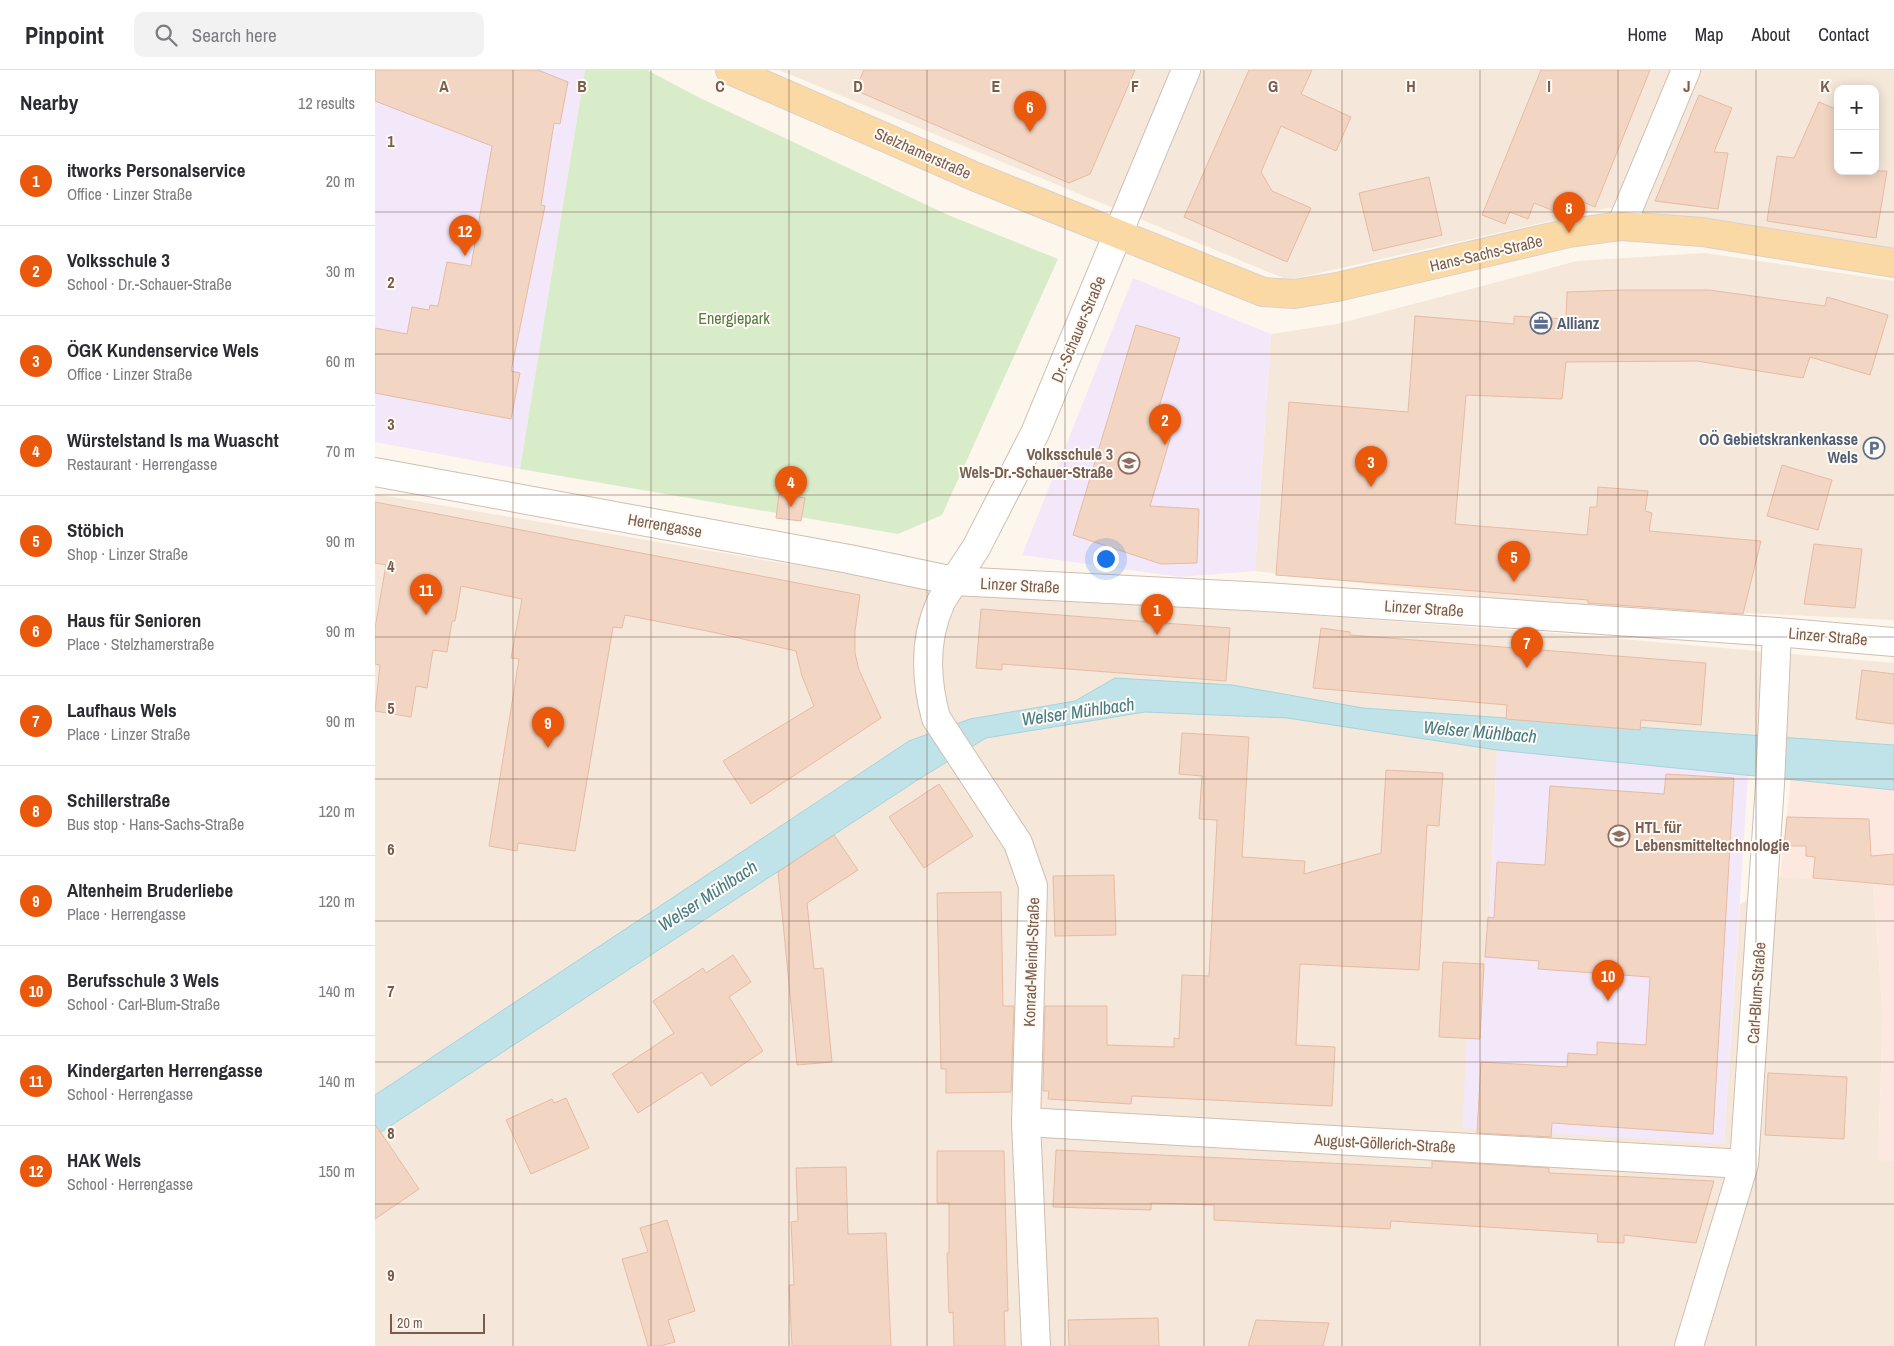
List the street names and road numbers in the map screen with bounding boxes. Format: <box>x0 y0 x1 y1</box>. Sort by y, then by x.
street label: Stelzhamerstraße <box>871 122 975 184</box>
street label: Hans-Sachs-Straße <box>1427 229 1545 277</box>
street label: Dr.-Schauer-Straße <box>1046 272 1110 386</box>
street label: Herrengasse <box>626 508 704 542</box>
street label: Linzer Straße <box>980 572 1060 598</box>
street label: Linzer Straße <box>1384 594 1464 622</box>
street label: Linzer Straße <box>1787 622 1869 650</box>
street label: Konrad-Meindl-Straße <box>1018 897 1044 1027</box>
street label: Carl-Blum-Straße <box>1741 941 1771 1045</box>
street label: August-Göllerich-Straße <box>1313 1128 1456 1158</box>

